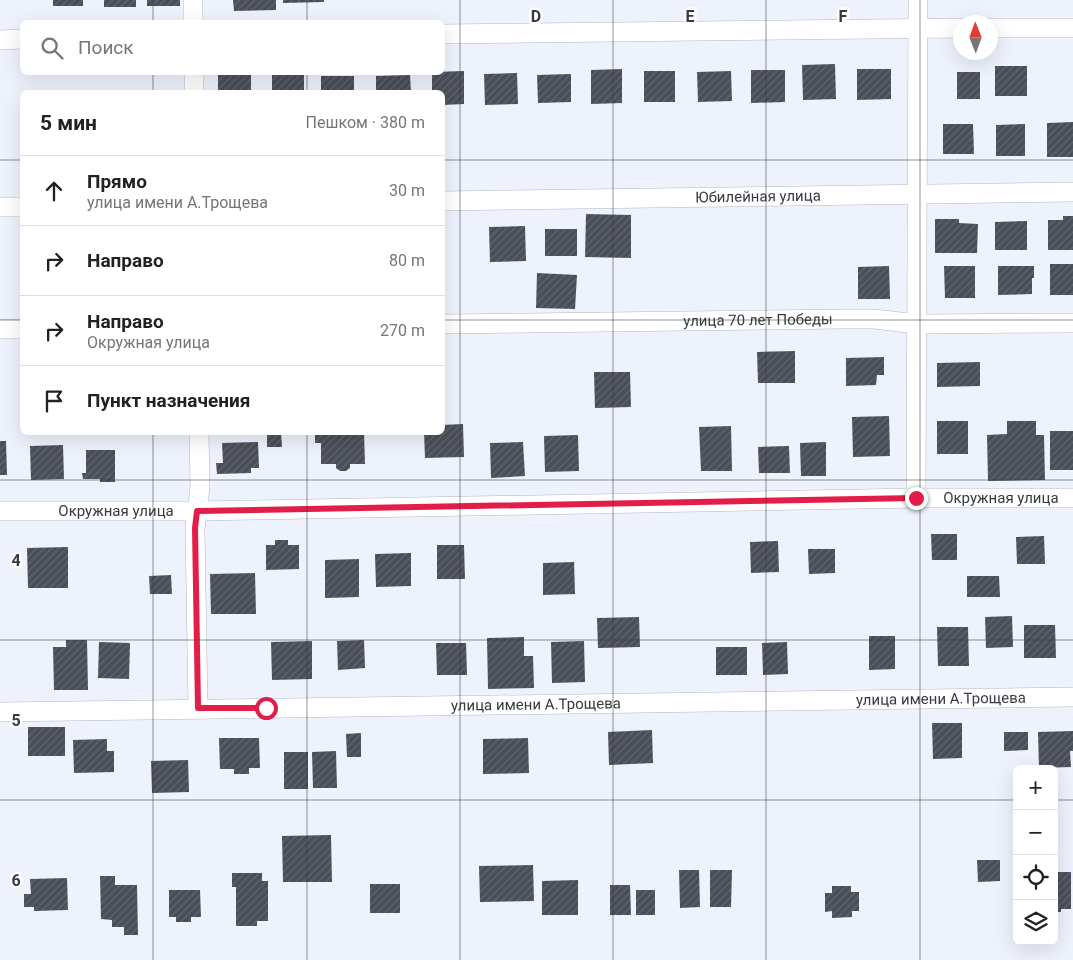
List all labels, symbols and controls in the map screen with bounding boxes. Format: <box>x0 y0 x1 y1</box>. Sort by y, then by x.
text: D <box>531 7 541 26</box>
text: E <box>686 7 695 26</box>
text: F <box>839 7 848 26</box>
north arrow <box>953 15 998 60</box>
search box <box>20 20 445 75</box>
icon: search <box>38 34 66 62</box>
text: Поиск <box>78 36 134 59</box>
text: 5 мин <box>40 111 97 135</box>
text: Пешком · 380 m <box>306 113 425 132</box>
text: Прямо <box>87 170 147 193</box>
icon: ahead <box>40 177 68 205</box>
text: 30 m <box>389 181 425 200</box>
street label: Юбилейная улица <box>695 187 821 206</box>
text: улица имени А.Трощева <box>87 193 268 212</box>
icon: right <box>40 247 68 275</box>
text: Направо <box>87 249 164 272</box>
text: 80 m <box>389 251 425 270</box>
text: Направо <box>87 310 164 333</box>
street label: улица 70 лет Победы <box>683 310 833 330</box>
icon: right <box>40 317 68 345</box>
text: 270 m <box>380 321 425 340</box>
text: Окружная улица <box>87 333 210 352</box>
icon: arrive <box>40 387 68 415</box>
text: Пункт назначения <box>87 389 250 412</box>
route end <box>905 487 928 510</box>
street label: Окружная улица <box>943 489 1059 507</box>
street label: Окружная улица <box>58 502 174 520</box>
text: 4 <box>11 551 21 570</box>
street label: улица имени А.Трощева <box>856 689 1026 709</box>
street label: улица имени А.Трощева <box>451 694 621 715</box>
route start <box>255 697 278 720</box>
text: 5 <box>11 711 21 730</box>
map controls <box>1013 765 1058 945</box>
button: + <box>1013 765 1058 810</box>
button: − <box>1013 810 1058 855</box>
button: locate <box>1013 855 1058 900</box>
text: 6 <box>11 871 21 890</box>
button: layers <box>1013 900 1058 945</box>

